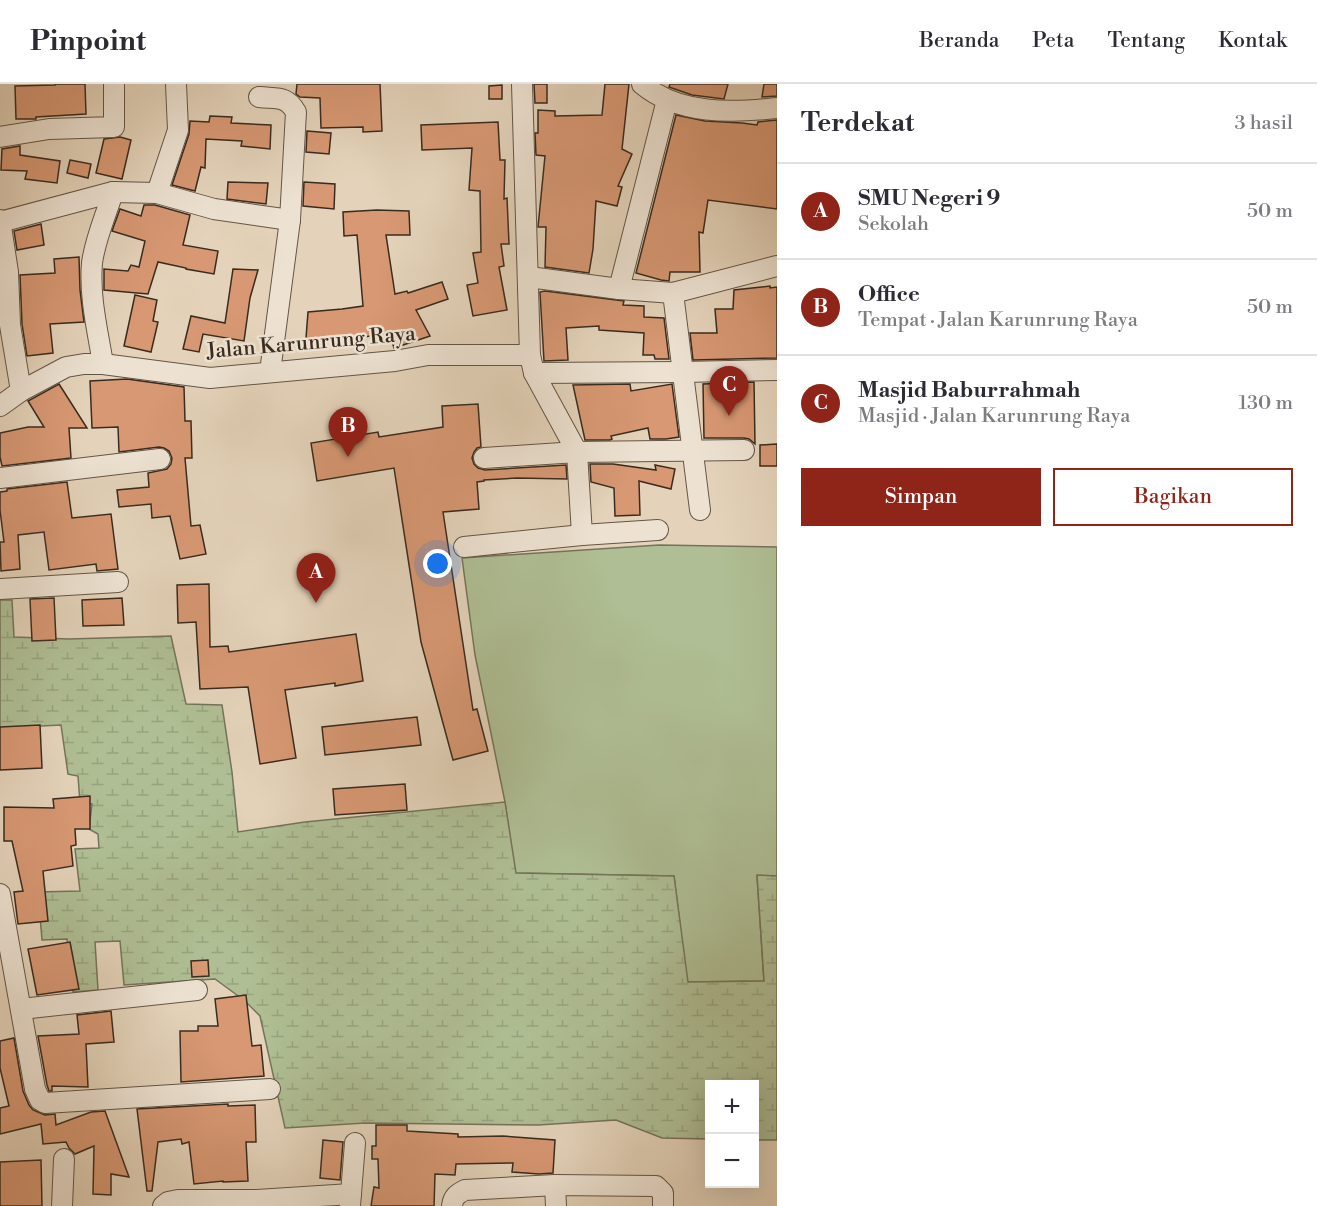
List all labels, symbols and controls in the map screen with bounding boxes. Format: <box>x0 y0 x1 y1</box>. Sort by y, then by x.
text: Pinpoint <box>30 24 146 59</box>
text: Beranda <box>919 28 999 54</box>
text: Peta <box>1032 28 1074 54</box>
text: Tentang <box>1107 28 1185 54</box>
text: Kontak <box>1218 28 1287 54</box>
text: Terdekat <box>801 107 914 139</box>
text: 3 hasil <box>1235 111 1293 136</box>
text: SMU Negeri 9 <box>858 185 1000 212</box>
text: A <box>813 199 828 224</box>
text: 50 m <box>1247 199 1293 224</box>
text: Sekolah <box>858 212 929 237</box>
text: Office <box>858 281 920 308</box>
text: B <box>813 295 828 320</box>
text: 50 m <box>1247 295 1293 320</box>
text: Tempat · Jalan Karunrung Raya <box>858 308 1138 333</box>
street label: Jalan Karunrung Raya <box>204 321 417 365</box>
pin: C <box>710 366 748 416</box>
text: Masjid Baburrahmah <box>858 377 1080 404</box>
text: C <box>813 391 828 416</box>
text: 130 m <box>1238 391 1293 416</box>
text: Masjid · Jalan Karunrung Raya <box>858 404 1130 429</box>
pin: B <box>328 408 368 457</box>
button: Simpan <box>801 468 1041 526</box>
button: Bagikan <box>1053 468 1293 526</box>
your location <box>423 549 452 578</box>
pin: A <box>296 554 336 603</box>
map controls <box>705 1080 759 1188</box>
button: + <box>705 1080 759 1134</box>
button: − <box>705 1134 759 1188</box>

